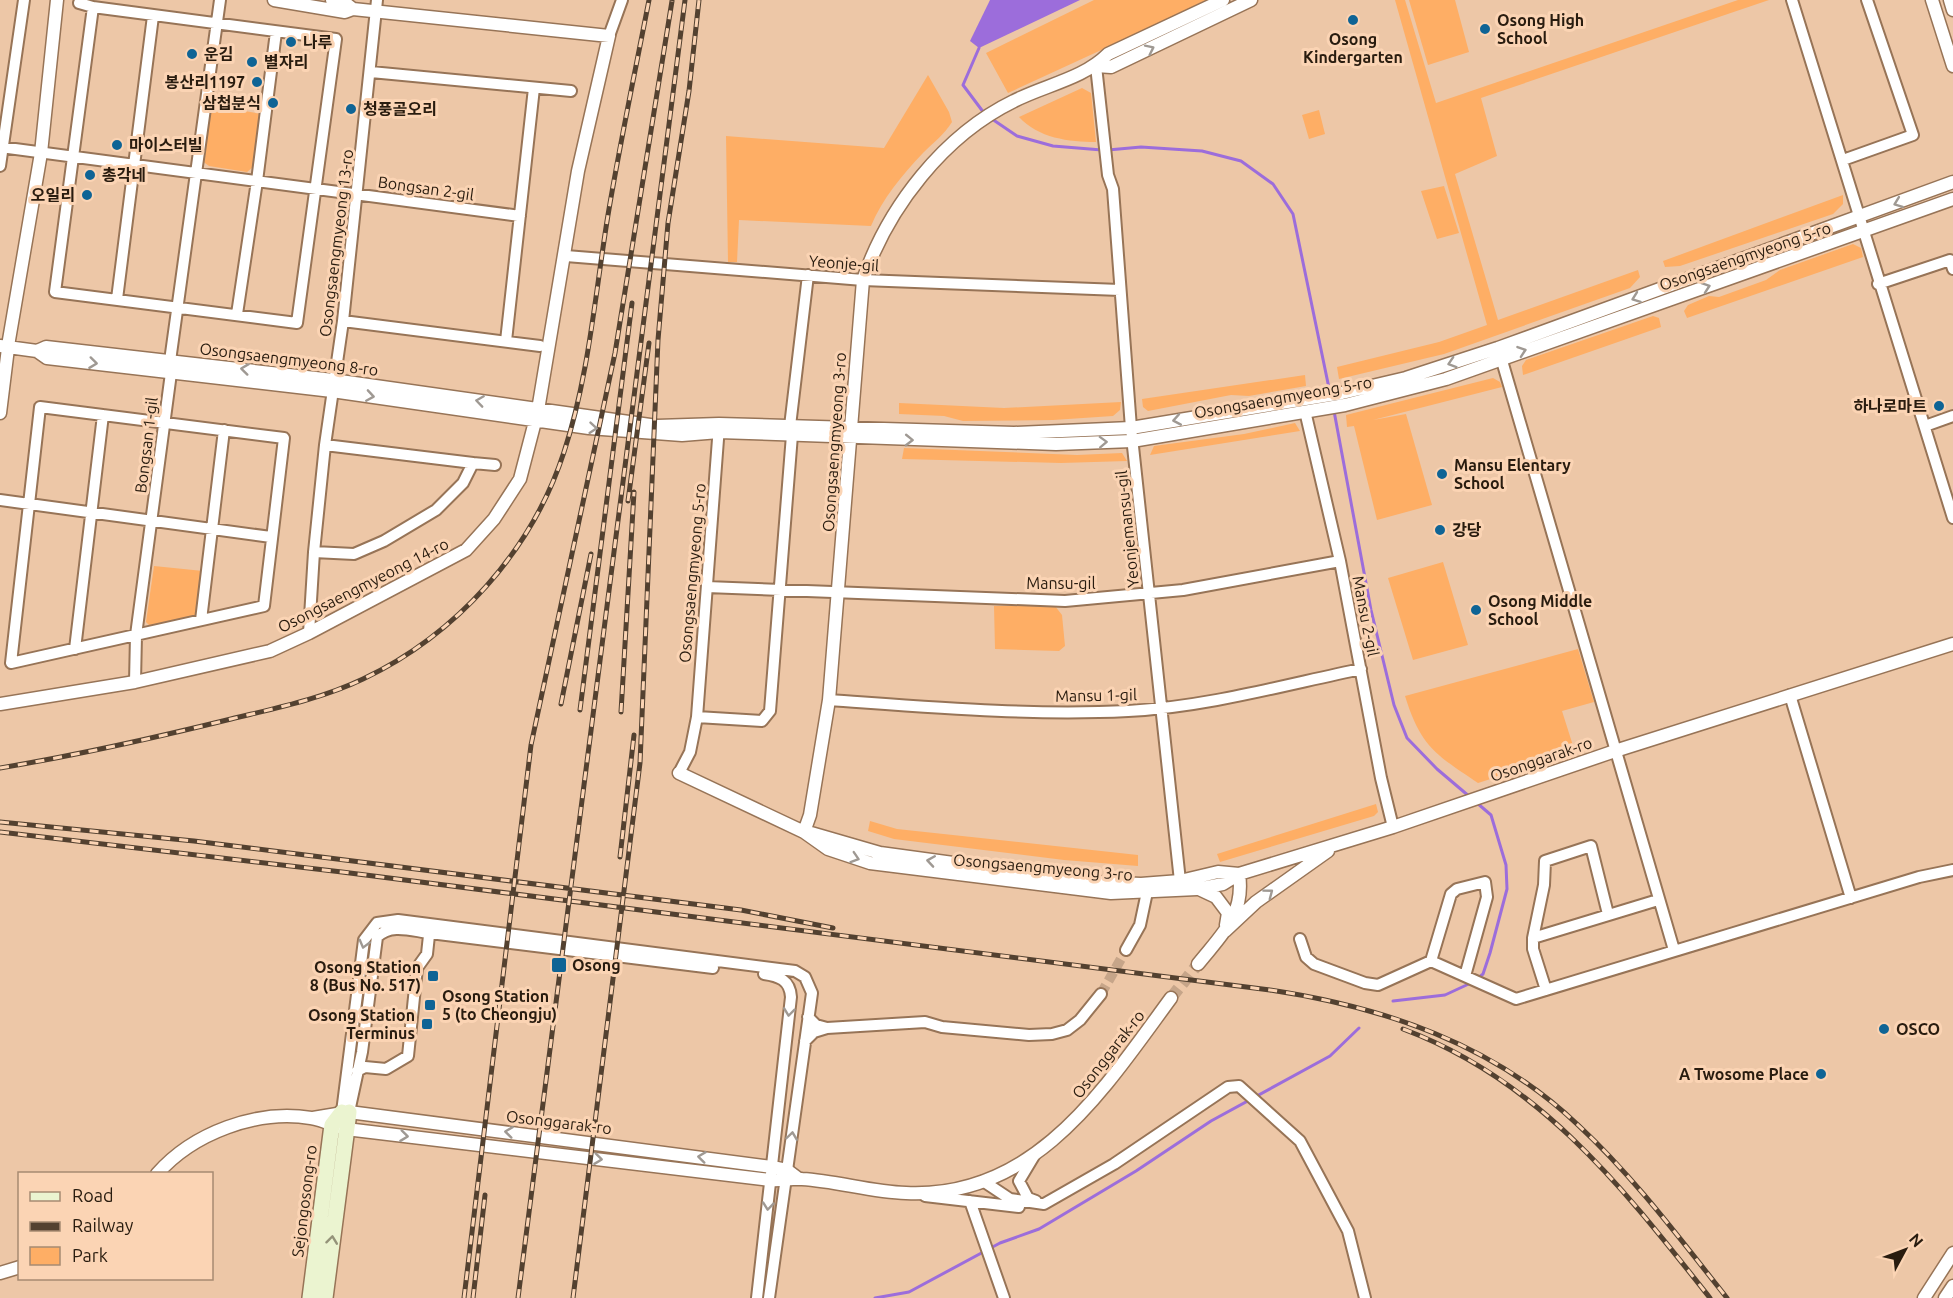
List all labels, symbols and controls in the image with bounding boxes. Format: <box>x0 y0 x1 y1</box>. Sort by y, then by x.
place label: Osong High School <box>1497 11 1584 47</box>
marker: Osong Kindergarten <box>1346 13 1360 27</box>
marker: Osong High School <box>1478 22 1492 36</box>
place label: Osong Kindergarten <box>1303 30 1403 66</box>
place label: 나루 <box>303 33 332 51</box>
marker: 나루 <box>284 35 298 49</box>
one-way arrow <box>1143 44 1154 56</box>
place label: 운김 <box>204 45 233 63</box>
marker: 운김 <box>185 47 199 61</box>
place label: 별자리 <box>264 53 308 71</box>
marker: 별자리 <box>245 55 259 69</box>
place label: 봉산리1197 <box>165 73 245 91</box>
marker: 봉산리1197 <box>250 75 264 89</box>
place label: 삼첩분식 <box>202 94 261 112</box>
marker: 삼첩분식 <box>266 96 280 110</box>
place label: 청풍골오리 <box>363 100 437 118</box>
marker: 청풍골오리 <box>344 102 358 116</box>
place label: 마이스터빌 <box>129 136 203 154</box>
marker: 마이스터빌 <box>110 138 124 152</box>
street label: Osongsaengmyeong 13-ro <box>316 148 356 338</box>
place label: 총각네 <box>102 166 146 184</box>
marker: 총각네 <box>83 168 97 182</box>
street label: Bongsan 2-gil <box>377 172 475 204</box>
place label: 오일리 <box>31 186 75 204</box>
marker: 오일리 <box>80 188 94 202</box>
one-way arrow <box>1894 196 1905 208</box>
street label: Osongsaengmyeong 5-ro <box>1657 218 1833 294</box>
street label: Yeonje-gil <box>808 252 880 274</box>
one-way arrow <box>1700 282 1711 295</box>
one-way arrow <box>1631 291 1642 303</box>
street label: Osongsaengmyeong 8-ro <box>199 339 379 379</box>
one-way arrow <box>1516 346 1526 359</box>
street label: Osongsaengmyeong 3-ro <box>819 352 849 532</box>
one-way arrow <box>1447 356 1458 369</box>
one-way arrow <box>88 357 97 369</box>
one-way arrow <box>241 364 250 376</box>
street label: Osongsaengmyeong 5-ro <box>1193 372 1373 422</box>
one-way arrow <box>365 390 375 402</box>
street label: Bongsan 1-gil <box>131 396 161 494</box>
one-way arrow <box>476 396 485 408</box>
place label: 하나로마트 <box>1853 397 1927 415</box>
marker: 하나로마트 <box>1932 399 1946 413</box>
one-way arrow <box>1172 413 1182 426</box>
one-way arrow <box>589 421 598 434</box>
one-way arrow <box>904 434 913 446</box>
one-way arrow <box>1099 436 1108 449</box>
place label: Mansu Elentary School <box>1454 456 1571 492</box>
marker: Mansu Elentary School <box>1435 467 1449 481</box>
street label: Yeonjemansu-gil <box>1112 469 1142 589</box>
street label: Osongsaengmyeong 5-ro <box>675 482 709 664</box>
place label: 강당 <box>1452 521 1482 539</box>
marker: 강당 <box>1433 523 1447 537</box>
street label: Osongsaengmyeong 14-ro <box>275 534 451 636</box>
street label: Mansu-gil <box>1026 574 1096 592</box>
street label: Mansu 2-gil <box>1349 574 1383 658</box>
place label: Osong Middle School <box>1488 592 1592 628</box>
marker: Osong Middle School <box>1469 603 1483 617</box>
street label: Mansu 1-gil <box>1055 685 1137 705</box>
street label: Osonggarak-ro <box>1488 733 1594 785</box>
street label: Osongsaengmyeong 3-ro <box>952 850 1134 884</box>
one-way arrow <box>849 851 860 863</box>
one-way arrow <box>926 856 935 868</box>
one-way arrow <box>1262 889 1273 900</box>
one-way arrow <box>359 939 372 949</box>
marker: Osong <box>550 956 568 974</box>
place label: Osong <box>572 956 621 974</box>
place label: Osong Station 8 (Bus No. 517) <box>310 958 421 995</box>
marker: Osong Station 8 (Bus No. 517) <box>426 969 440 983</box>
place label: Osong Station 5 (to Cheongju) <box>442 987 557 1024</box>
marker: Osong Station 5 (to Cheongju) <box>423 998 437 1012</box>
place label: Osong Station Terminus <box>308 1006 415 1042</box>
street label: Osonggarak-ro <box>1068 1006 1148 1102</box>
one-way arrow <box>784 1007 796 1016</box>
marker: Osong Station Terminus <box>420 1017 434 1031</box>
place label: OSCO <box>1896 1020 1940 1038</box>
marker: OSCO <box>1877 1022 1891 1036</box>
place label: A Twosome Place <box>1679 1065 1809 1083</box>
marker: A Twosome Place <box>1814 1067 1828 1081</box>
street label: Osonggarak-ro <box>505 1107 613 1137</box>
one-way arrow <box>504 1127 513 1139</box>
one-way arrow <box>400 1129 409 1142</box>
one-way arrow <box>785 1131 797 1141</box>
street label: Sejongosong-ro <box>288 1144 320 1258</box>
one-way arrow <box>698 1152 707 1164</box>
one-way arrow <box>593 1153 603 1165</box>
legend <box>18 1172 213 1280</box>
text: Road <box>72 1185 114 1205</box>
one-way arrow <box>762 1201 775 1210</box>
text: Railway <box>72 1215 134 1235</box>
north arrow <box>1875 1220 1935 1280</box>
text: N <box>1906 1230 1927 1251</box>
one-way arrow <box>326 1235 338 1245</box>
text: Park <box>72 1245 108 1265</box>

